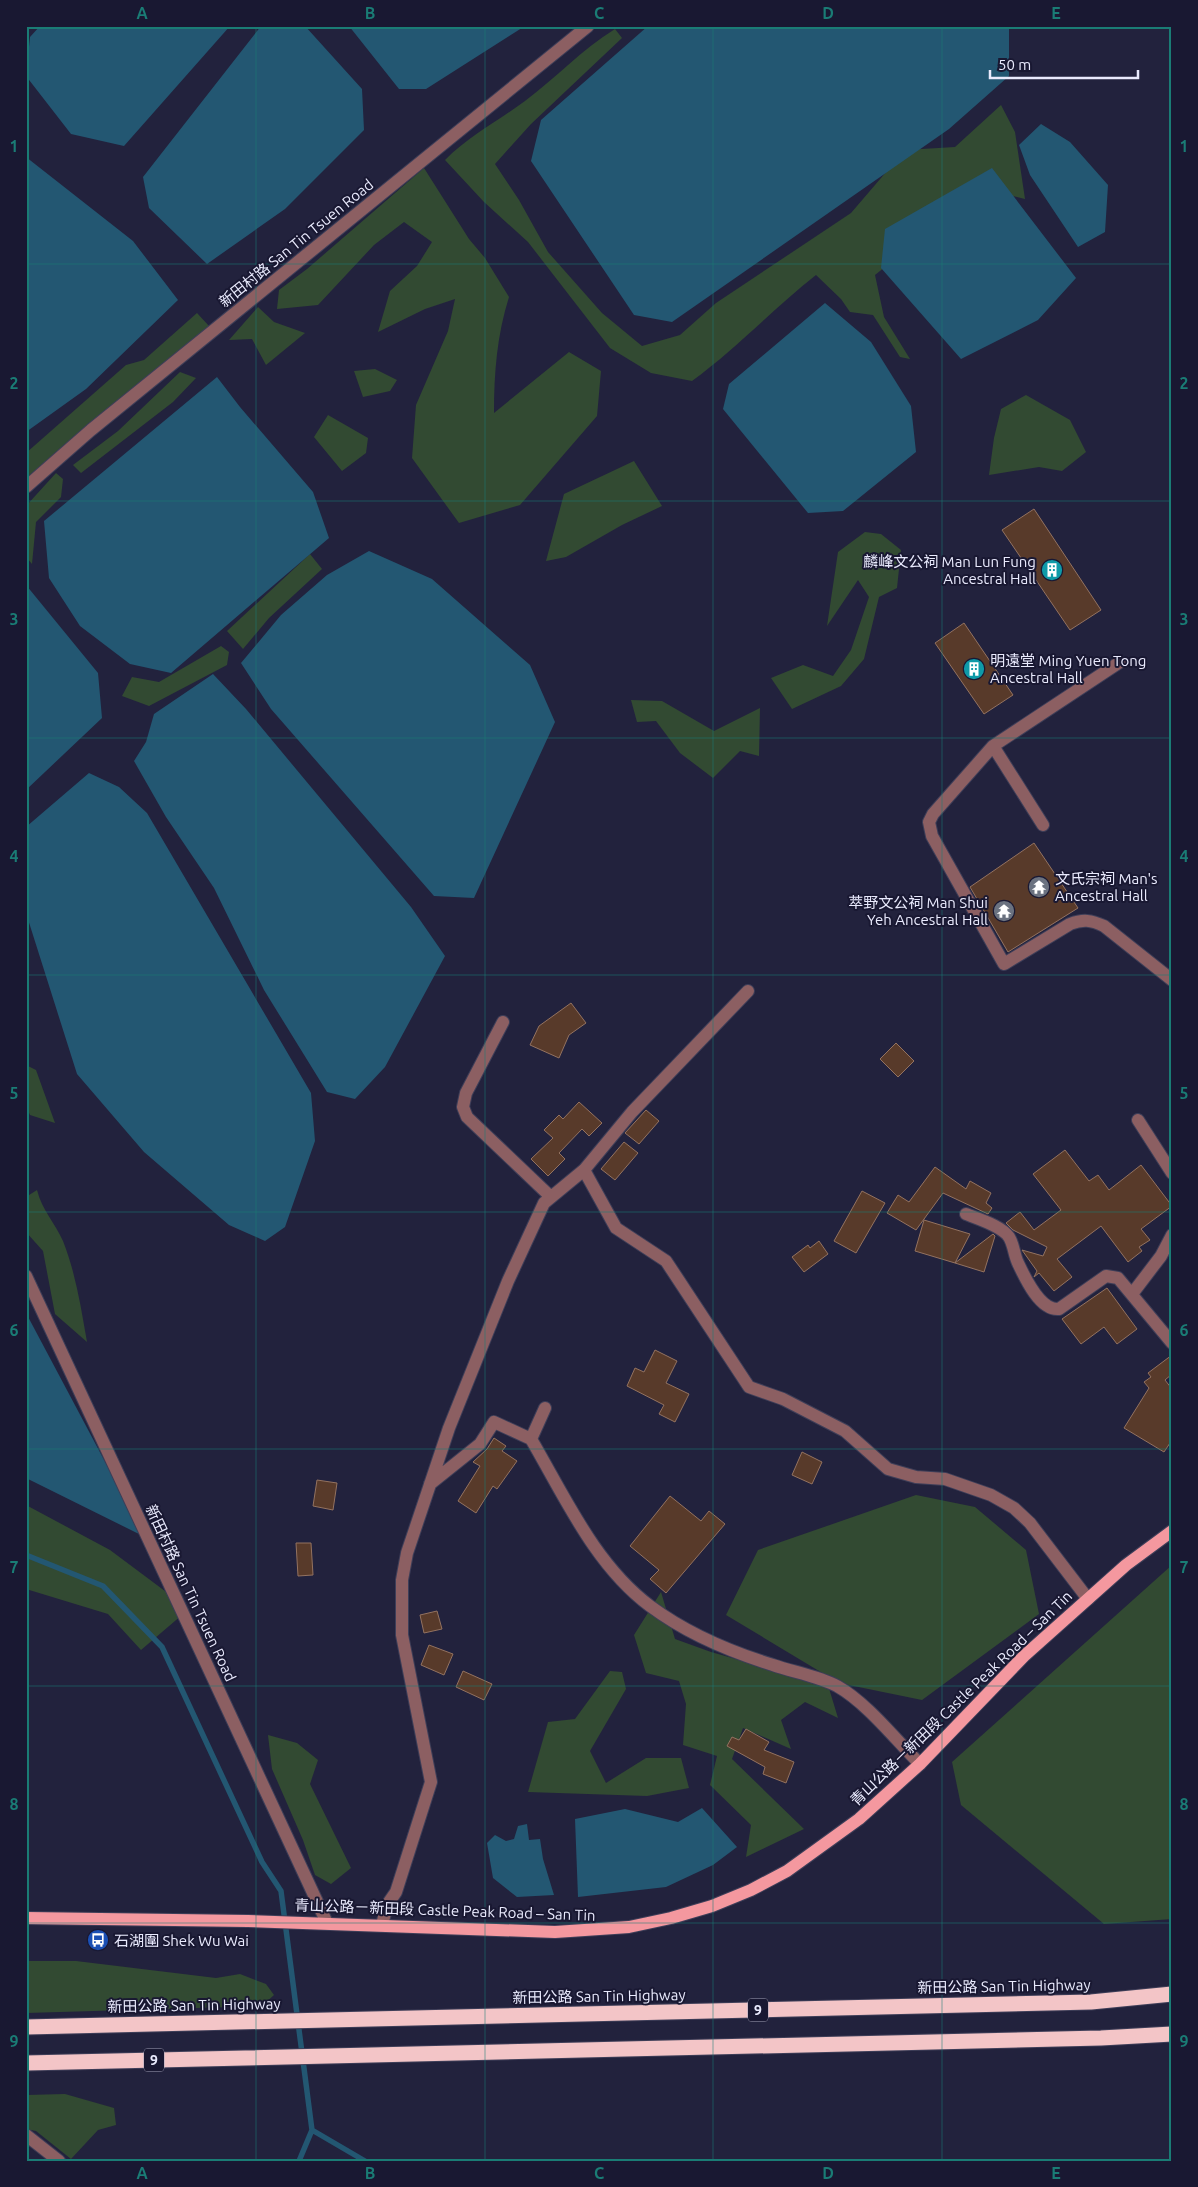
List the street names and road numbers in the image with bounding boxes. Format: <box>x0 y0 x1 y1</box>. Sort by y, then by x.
street label: 新田村路 San Tin Tsuen Road <box>216 176 376 310</box>
street label: 新田村路 San Tin Tsuen Road <box>143 1502 239 1684</box>
street label: 青山公路－新田段 Castle Peak Road – San Tin <box>847 1587 1075 1809</box>
street label: 青山公路－新田段 Castle Peak Road – San Tin <box>294 1896 596 1924</box>
street label: 新田公路 San Tin Highway <box>917 1976 1091 1996</box>
street label: 新田公路 San Tin Highway <box>512 1986 686 2006</box>
street label: 新田公路 San Tin Highway <box>107 1995 281 2015</box>
road number: 9 <box>748 1998 768 2022</box>
road number: 9 <box>144 2048 164 2072</box>

